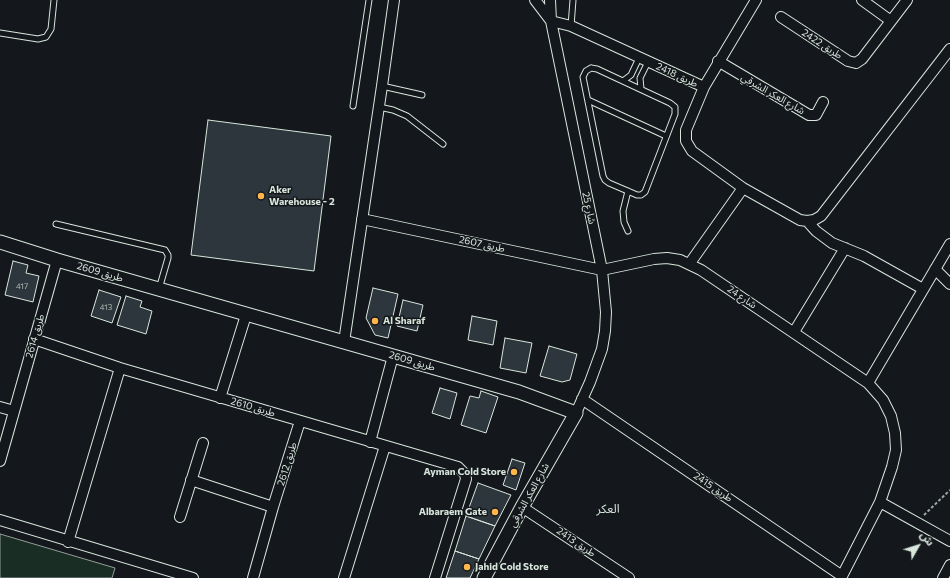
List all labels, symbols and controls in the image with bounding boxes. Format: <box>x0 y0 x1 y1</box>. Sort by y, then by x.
street label: طريق 2422 <box>800 27 844 61</box>
street label: طريق 2418 <box>654 60 700 90</box>
street label: شارع العكر الشرقي <box>739 71 807 117</box>
place label: Aker Warehouse - 2 <box>269 184 335 208</box>
marker: Aker Warehouse - 2 <box>256 191 266 201</box>
street label: شارع 25 <box>580 191 598 225</box>
street label: طريق 2607 <box>458 233 506 255</box>
street label: طريق 2609 <box>75 260 125 284</box>
house number: 417 <box>16 281 28 291</box>
street label: شارع 24 <box>725 283 759 311</box>
house number: 413 <box>100 302 112 312</box>
street label: طريق 2614 <box>23 313 47 359</box>
place label: Al Sharaf <box>383 315 425 327</box>
marker: Al Sharaf <box>370 316 380 326</box>
street label: طريق 2609 <box>387 349 437 373</box>
street label: طريق 2610 <box>229 395 277 419</box>
street label: طريق 2612 <box>275 441 299 487</box>
street label: شارع العكر الشرقي <box>506 461 552 529</box>
place label: Ayman Cold Store <box>424 466 506 478</box>
marker: Ayman Cold Store <box>509 467 519 477</box>
street label: طريق 2415 <box>691 470 735 504</box>
district label: العكر <box>596 502 620 516</box>
place label: Albaraem Gate <box>419 506 487 518</box>
marker: Albaraem Gate <box>490 507 500 517</box>
street label: طريق 2413 <box>554 525 598 559</box>
north arrow <box>898 526 938 566</box>
text: ش <box>918 528 938 548</box>
place label: Jahid Cold Store <box>475 561 548 573</box>
marker: Jahid Cold Store <box>462 562 472 572</box>

